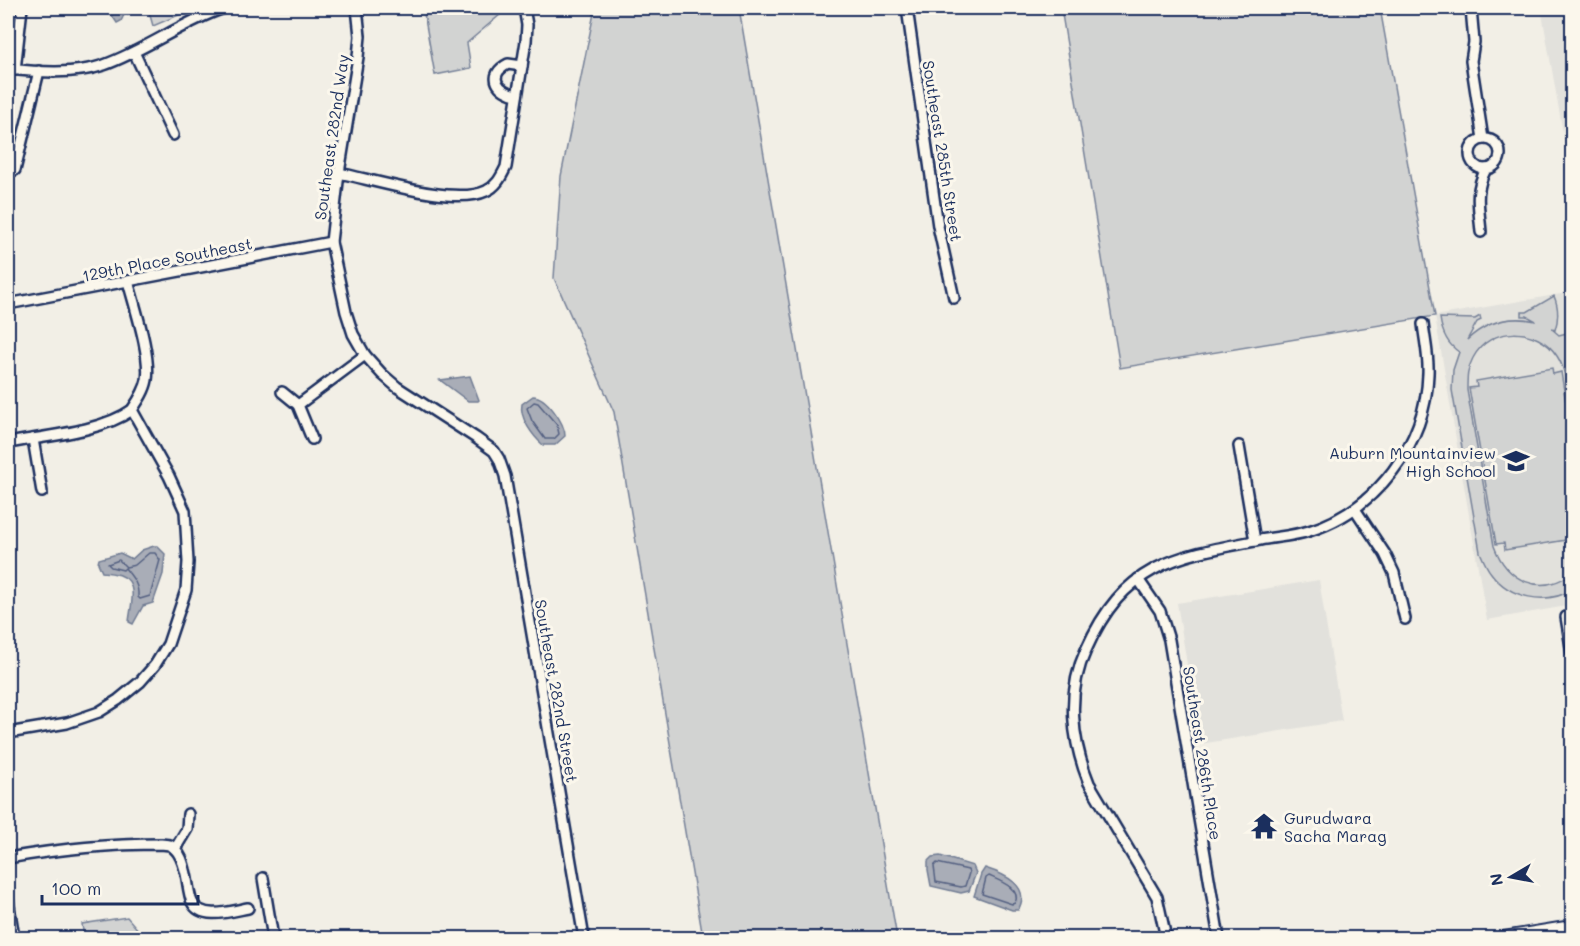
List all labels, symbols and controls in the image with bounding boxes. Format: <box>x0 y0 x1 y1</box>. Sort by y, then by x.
street label: Southeast 282nd Way <box>309 53 353 221</box>
street label: Southeast 285th Street <box>918 59 968 243</box>
street label: 129th Place Southeast <box>80 232 254 286</box>
place label: Auburn Mountainview High School <box>1329 442 1496 481</box>
school or university icon: Auburn Mountainview High School <box>1501 446 1531 476</box>
street label: Southeast 282nd Street <box>531 598 583 784</box>
street label: Southeast 286th Place <box>1179 665 1227 841</box>
place label: Gurudwara Sacha Marag <box>1284 807 1387 846</box>
temple icon: Gurudwara Sacha Marag <box>1249 811 1279 841</box>
north arrow <box>1481 847 1541 907</box>
scale bar <box>42 868 198 906</box>
text: N <box>1484 872 1507 888</box>
text: 100 m <box>51 876 101 900</box>

